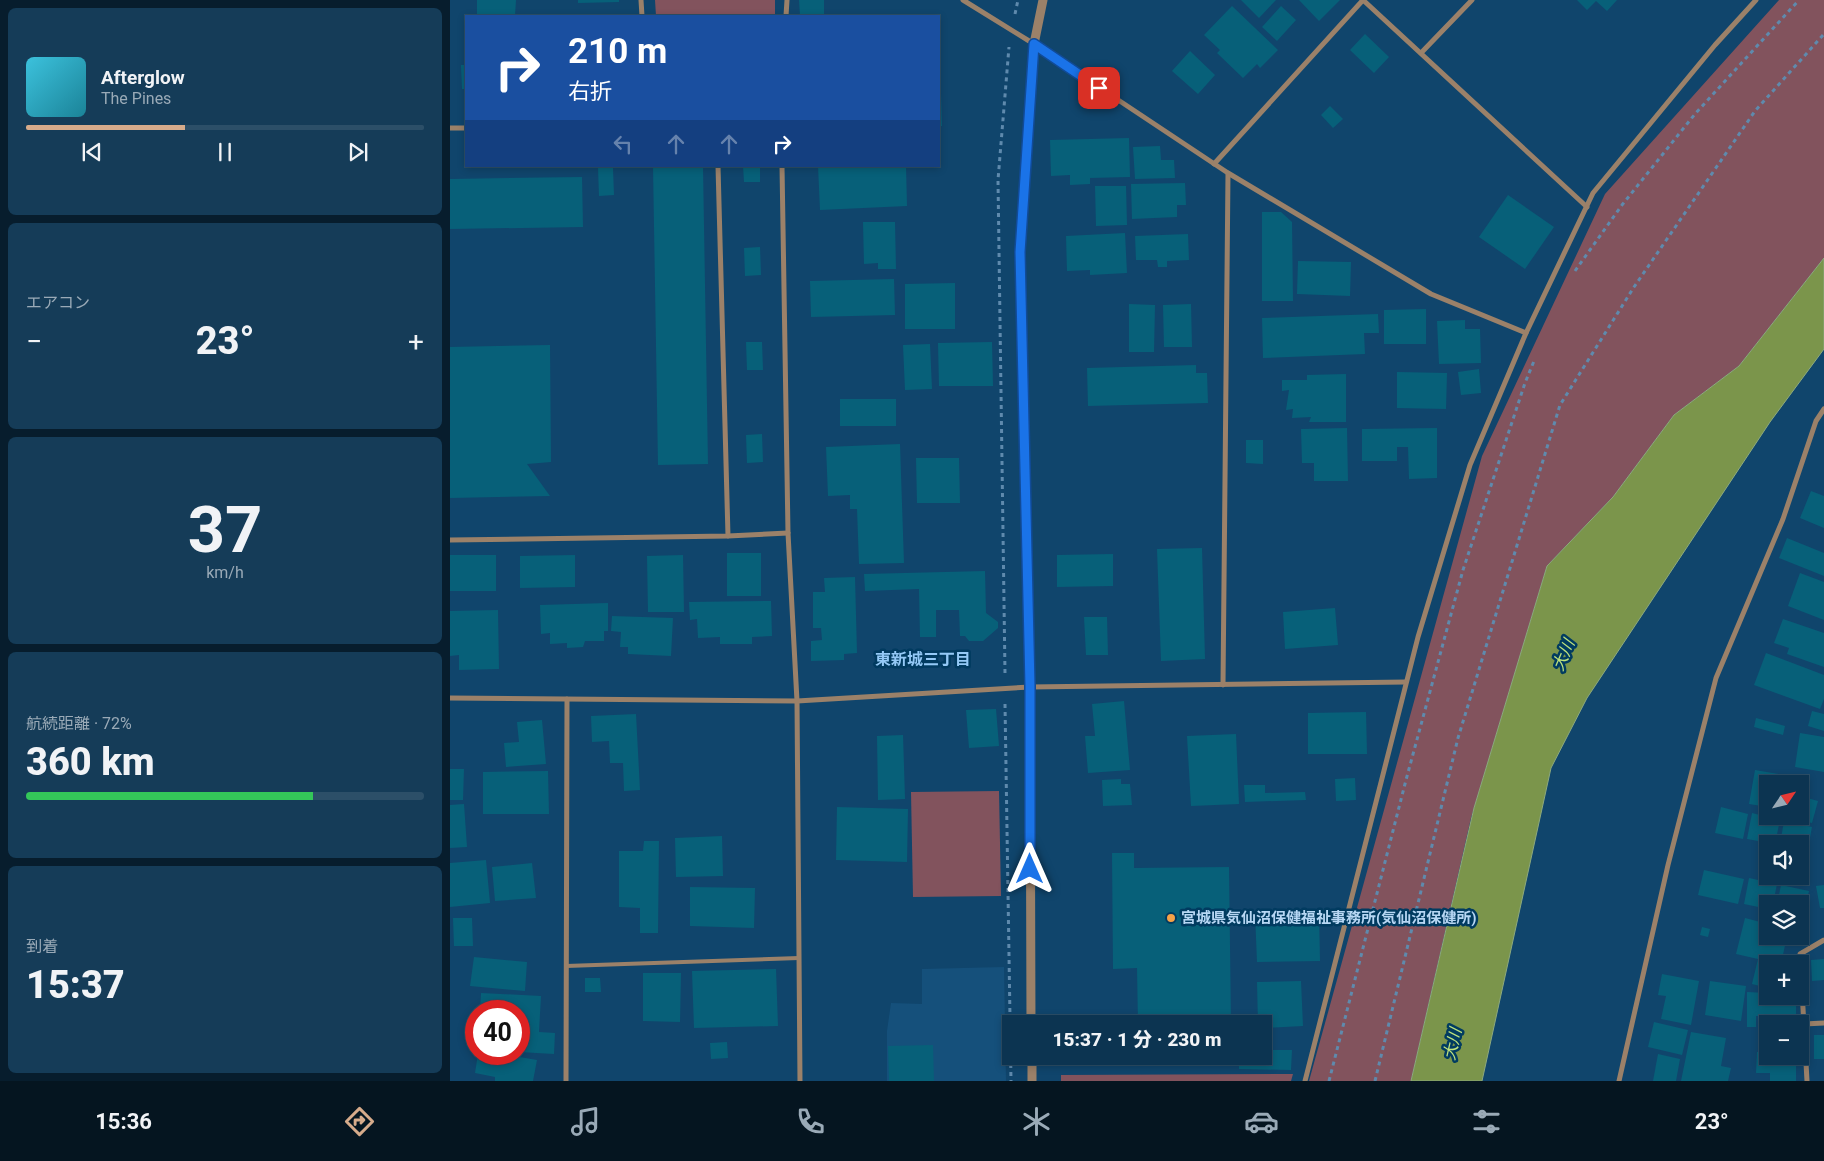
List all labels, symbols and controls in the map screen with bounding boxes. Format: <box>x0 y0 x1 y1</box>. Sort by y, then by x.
text: 210 m <box>568 31 667 72</box>
icon: right <box>485 35 550 100</box>
text: Afterglow <box>101 66 185 89</box>
pin <box>1078 67 1120 109</box>
icon: arrive <box>1085 74 1113 102</box>
text: 右折 <box>568 79 612 104</box>
text: The Pines <box>101 89 171 108</box>
icon: left <box>609 130 637 158</box>
icon: ahead <box>662 130 690 158</box>
icon: ahead <box>715 130 743 158</box>
icon: right <box>768 130 796 158</box>
icon: previous <box>78 138 106 166</box>
icon: pause <box>211 138 239 166</box>
icon: next <box>344 138 372 166</box>
text: エアコン <box>26 293 90 312</box>
text: 23° <box>196 319 254 363</box>
text: − <box>26 325 42 358</box>
text: + <box>408 325 424 358</box>
text: 37 <box>188 492 262 568</box>
text: km/h <box>206 563 244 582</box>
water label: 大川 <box>1548 635 1579 674</box>
district label: 東新城三丁目 <box>875 650 971 669</box>
text: 航続距離 · 72% <box>26 714 132 733</box>
text: 360 km <box>26 740 155 784</box>
north arrow <box>1759 775 1809 825</box>
map controls <box>1759 775 1809 1065</box>
button: sound <box>1759 835 1809 885</box>
position arrow <box>1003 842 1055 894</box>
button: layers <box>1759 895 1809 945</box>
place label: 宮城県気仙沼保健福祉事務所(気仙沼保健所) <box>1181 909 1477 927</box>
marker: 宮城県気仙沼保健福祉事務所(気仙沼保健所) <box>1165 912 1177 924</box>
text: 到着 <box>26 937 58 956</box>
button: + <box>1759 955 1809 1005</box>
text: 15:37 <box>26 963 125 1007</box>
speed limit sign: 40 <box>465 1000 530 1065</box>
button: − <box>1759 1015 1809 1065</box>
water label: 大川 <box>1440 1024 1466 1062</box>
text: 15:37 · 1 分 · 230 m <box>1053 1028 1221 1051</box>
icon: directions <box>342 1104 377 1139</box>
icon: music <box>568 1104 603 1139</box>
icon: phone <box>793 1104 828 1139</box>
icon: climate <box>1019 1104 1054 1139</box>
icon: car <box>1244 1104 1279 1139</box>
icon: filters <box>1469 1104 1504 1139</box>
text: 15:36 <box>95 1109 152 1134</box>
text: 23° <box>1695 1109 1729 1134</box>

